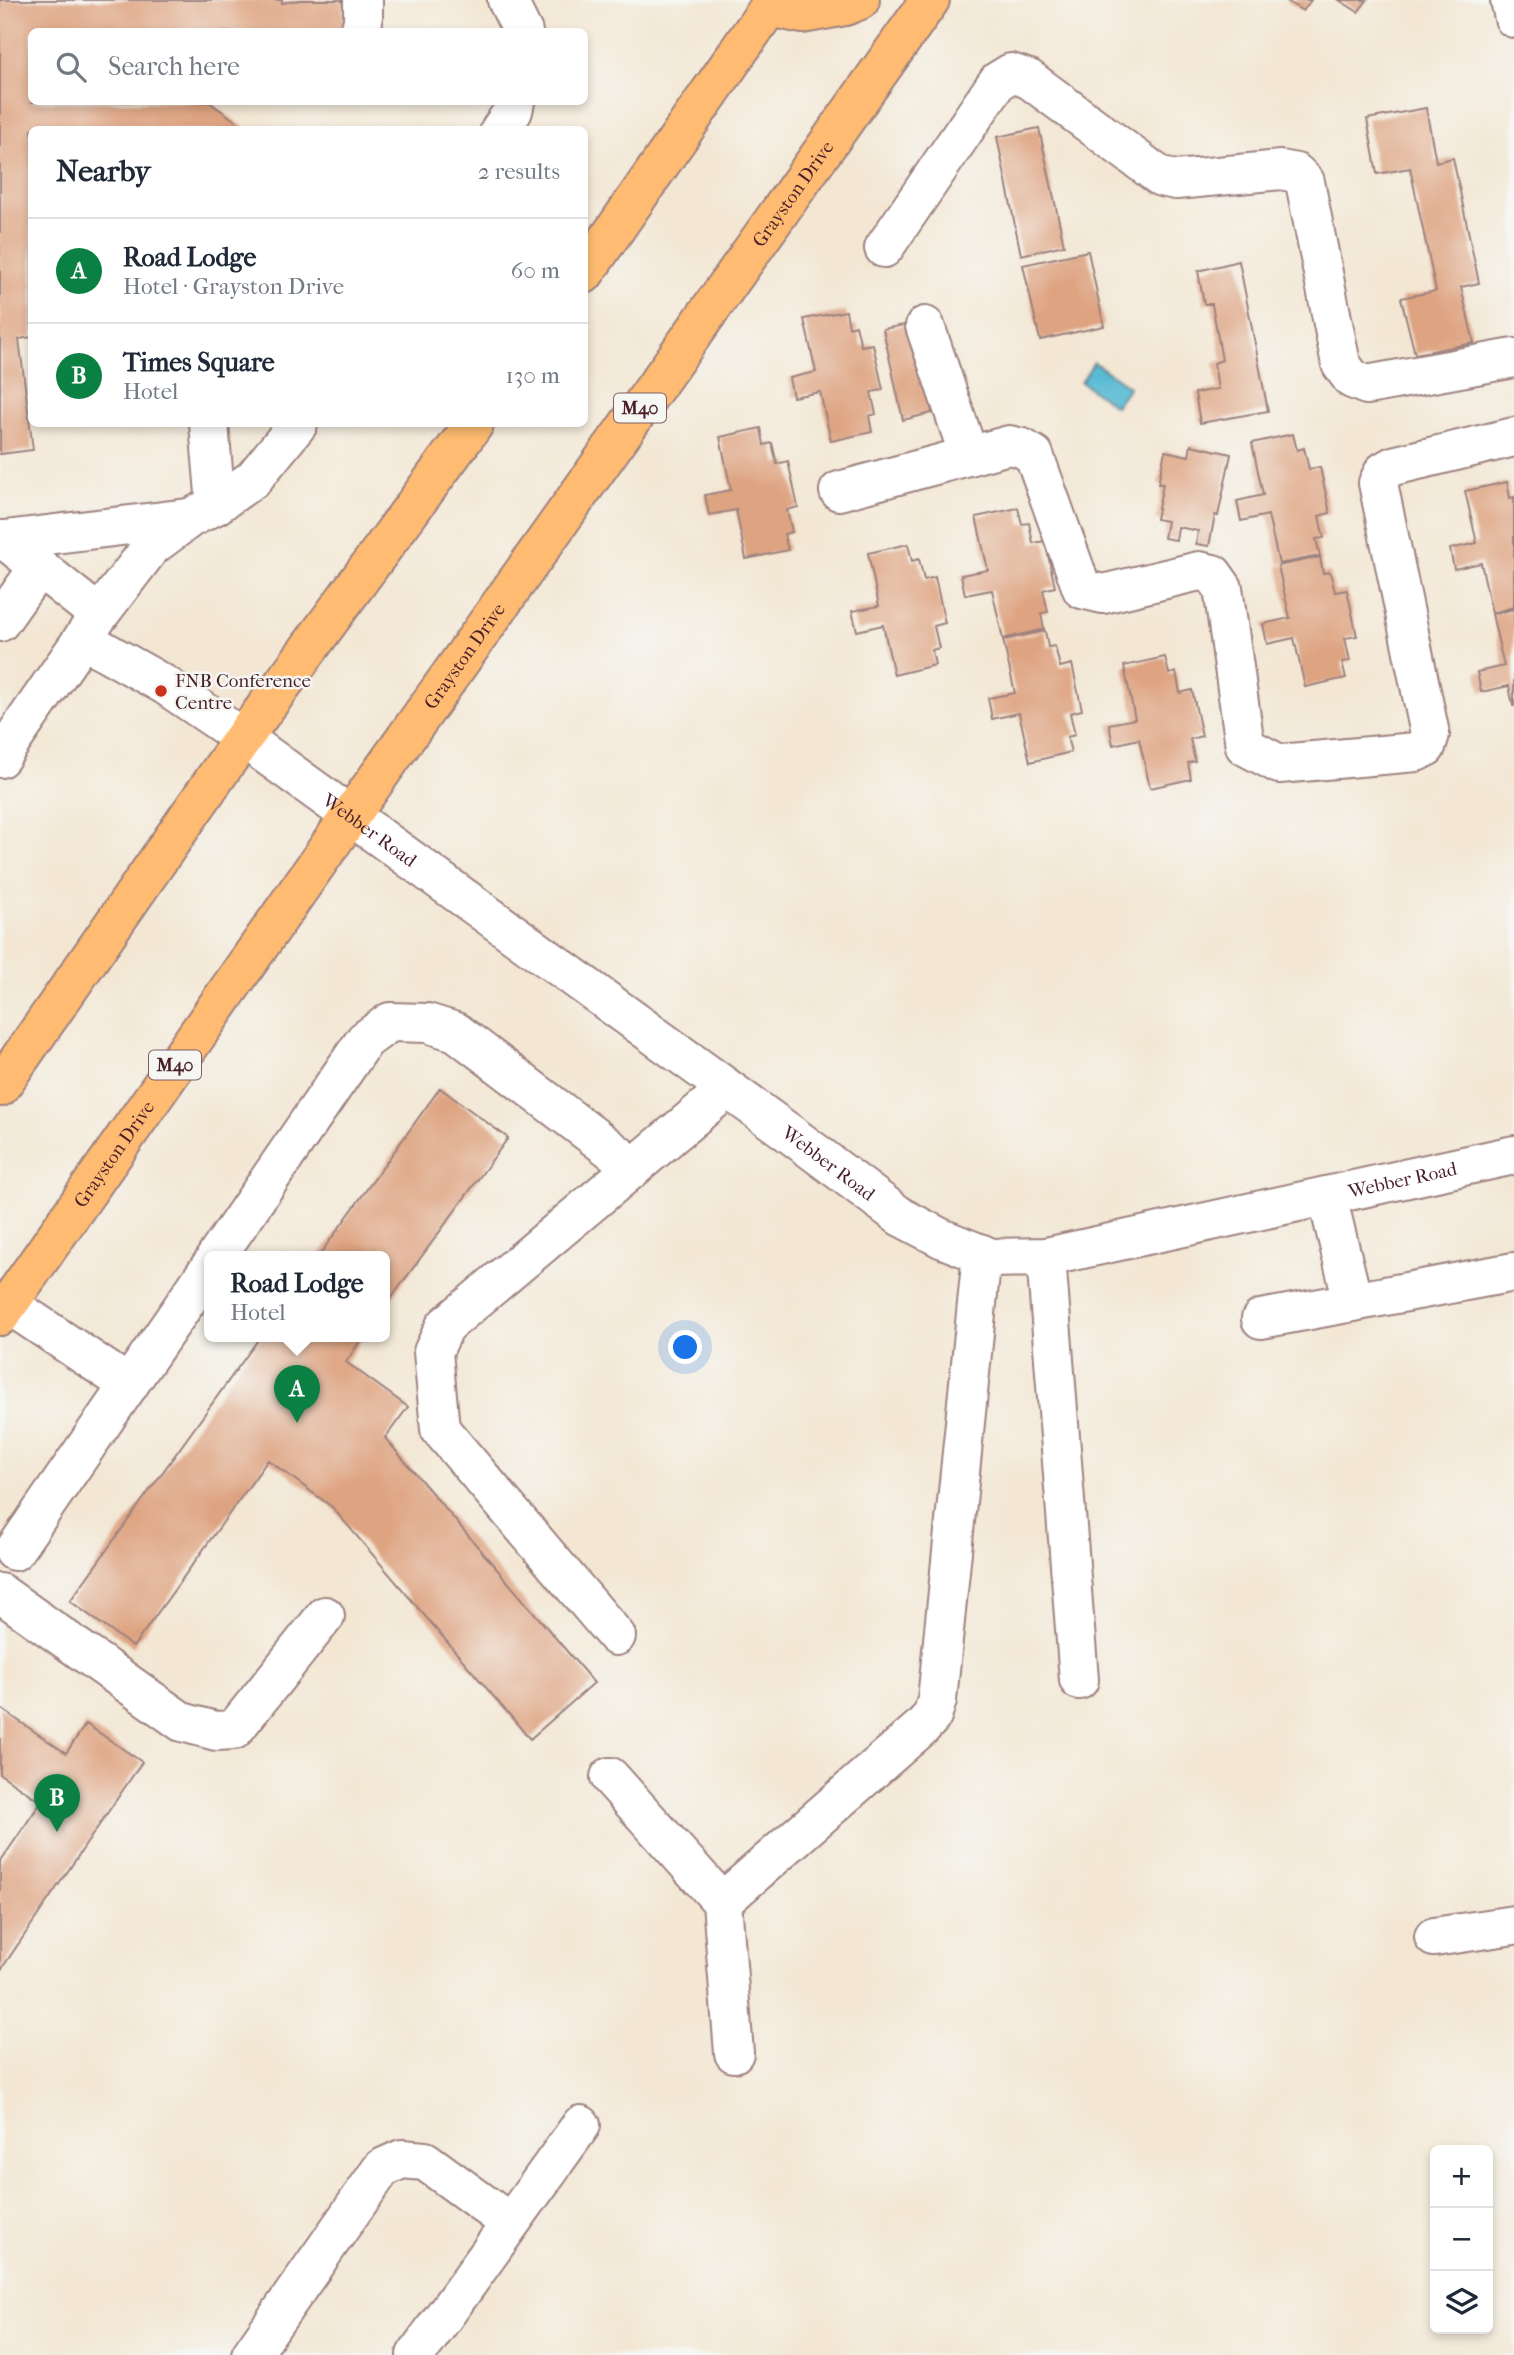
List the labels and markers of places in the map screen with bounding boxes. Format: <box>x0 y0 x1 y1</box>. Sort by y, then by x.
place label: FNB Conference Centre <box>175 670 311 714</box>
marker: FNB Conference Centre <box>153 683 169 699</box>
pin: A <box>274 1365 320 1423</box>
pin: B <box>34 1774 80 1832</box>

